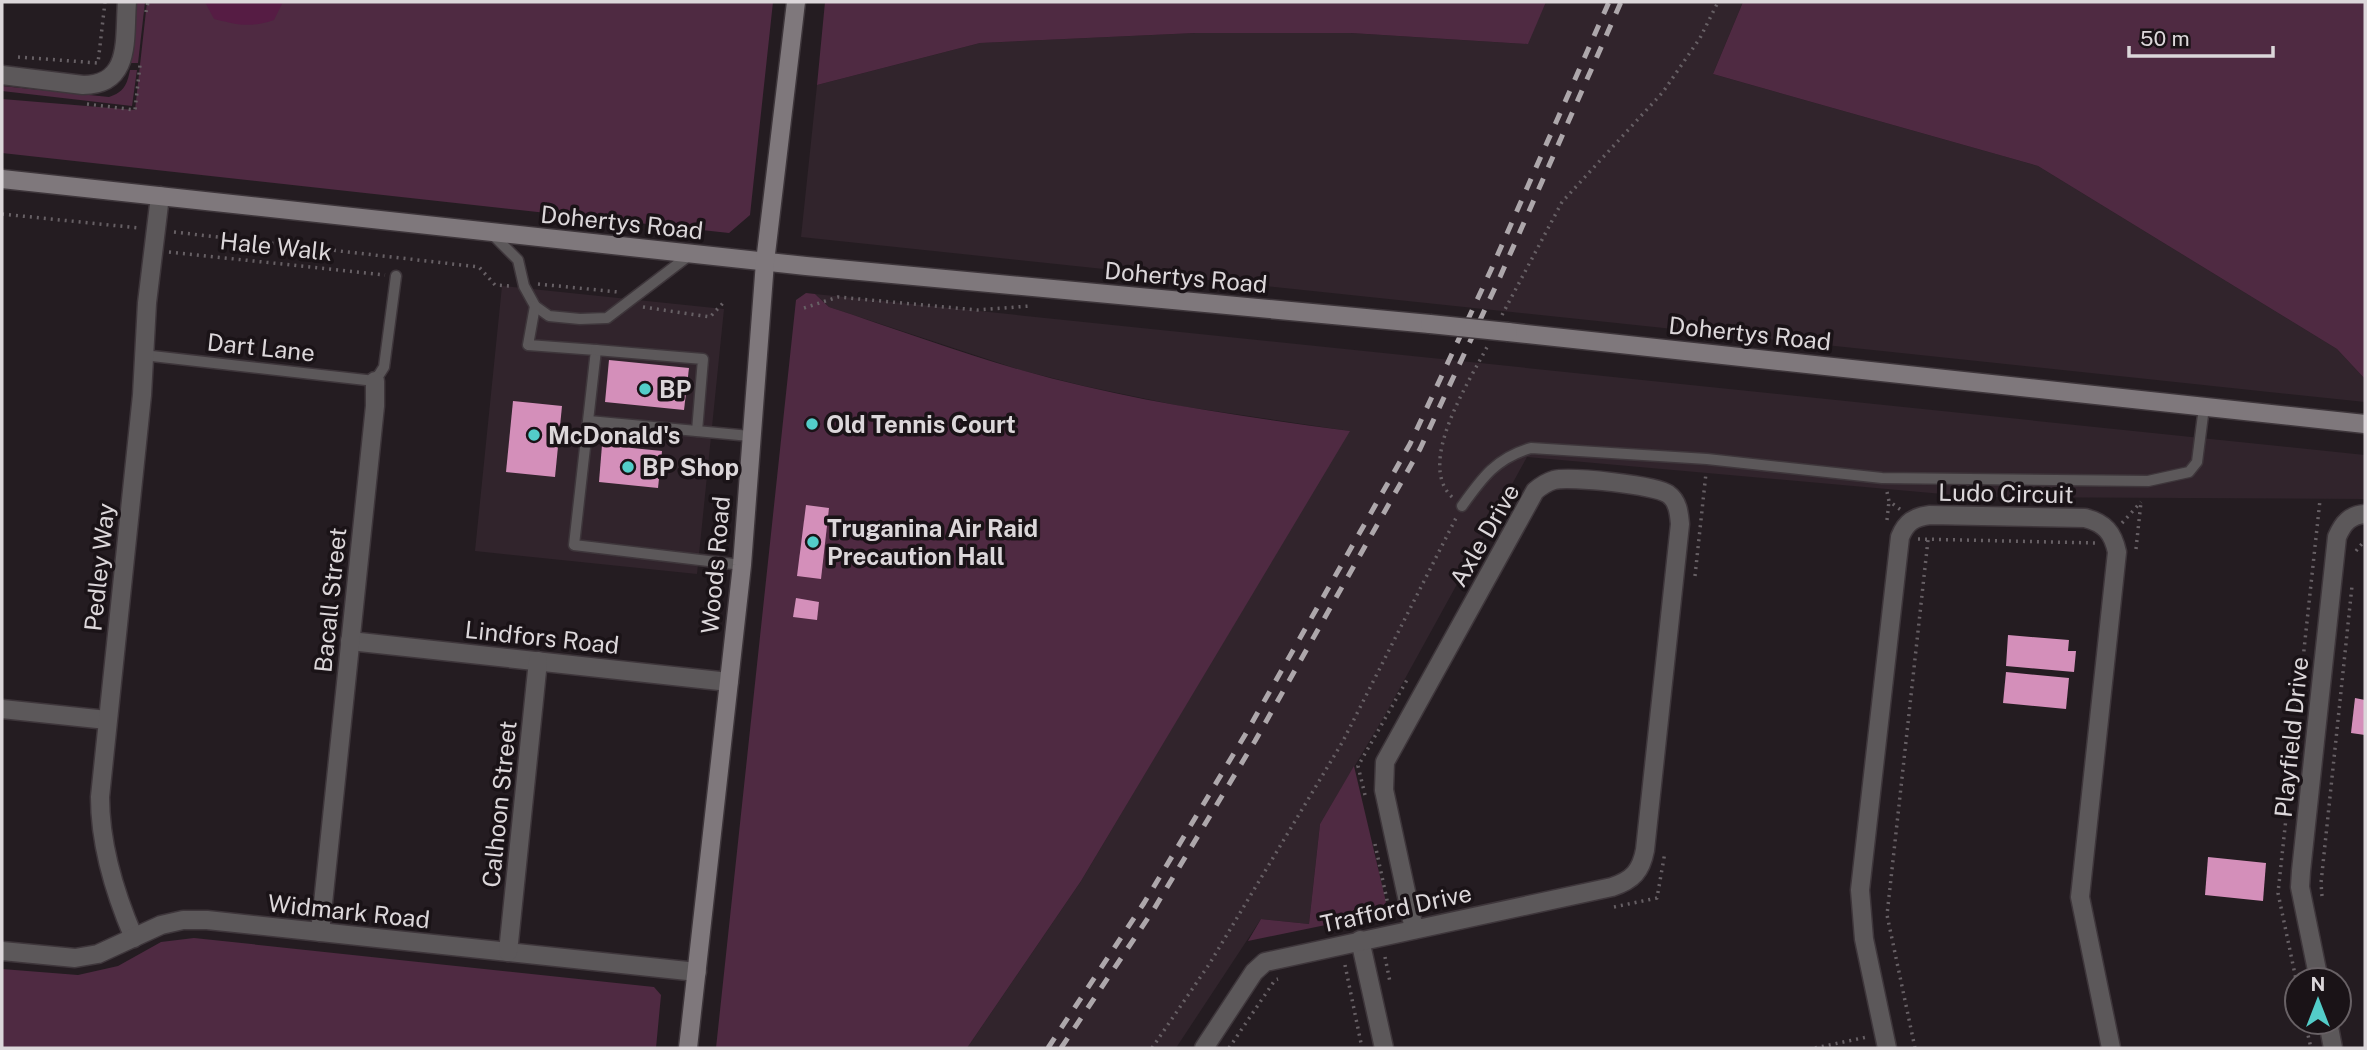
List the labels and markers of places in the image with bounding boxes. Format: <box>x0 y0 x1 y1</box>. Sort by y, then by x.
place label: BP <box>659 375 691 403</box>
marker: BP <box>637 381 653 397</box>
place label: Old Tennis Court <box>826 410 1016 438</box>
marker: Old Tennis Court <box>804 416 820 432</box>
place label: McDonald's <box>548 421 680 449</box>
marker: McDonald's <box>526 427 542 443</box>
place label: BP Shop <box>642 453 739 481</box>
marker: BP Shop <box>620 459 636 475</box>
place label: Truganina Air Raid Precaution Hall <box>827 514 1038 570</box>
marker: Truganina Air Raid Precaution Hall <box>805 534 821 550</box>

